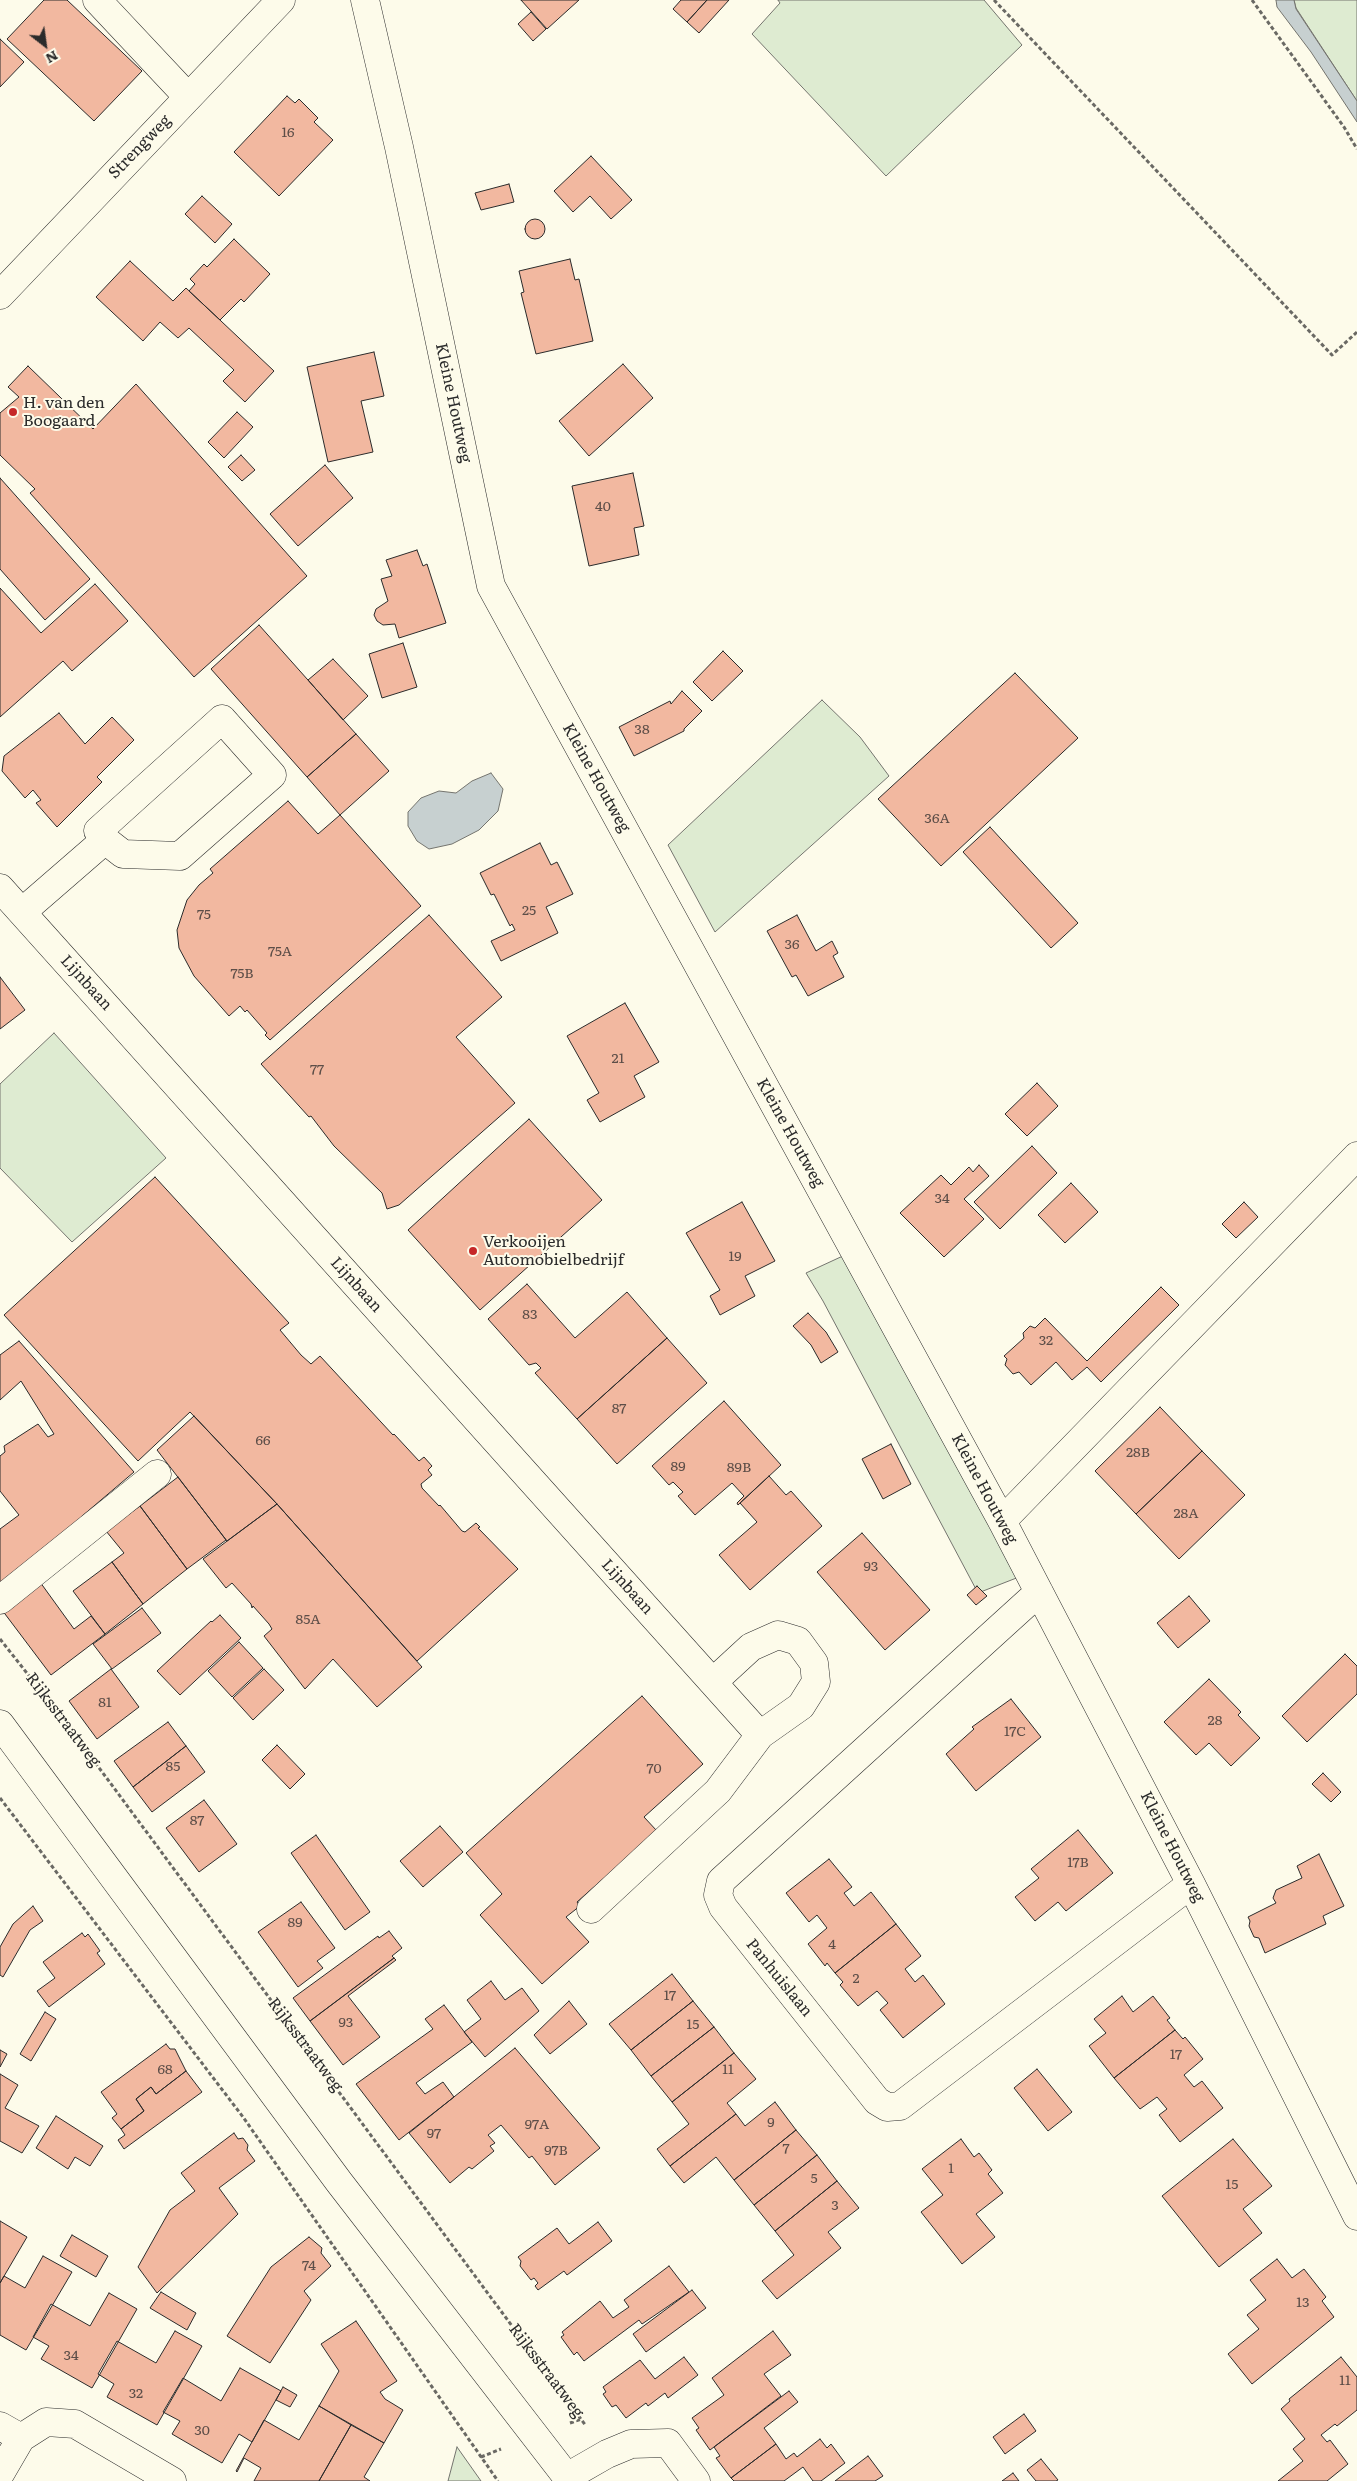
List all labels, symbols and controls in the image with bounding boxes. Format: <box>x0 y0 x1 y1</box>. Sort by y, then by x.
north arrow <box>20 20 70 70</box>
text: N <box>42 46 63 70</box>
street label: Strengweg <box>105 111 175 183</box>
house number: 16 <box>281 125 295 141</box>
street label: Kleine Houtweg <box>431 341 475 465</box>
place label: H. van den Boogaard <box>23 393 105 431</box>
marker: H. van den Boogaard <box>7 406 19 418</box>
house number: 40 <box>595 499 611 515</box>
street label: Kleine Houtweg <box>558 720 634 836</box>
house number: 38 <box>634 722 650 738</box>
house number: 36A <box>924 811 950 827</box>
house number: 25 <box>522 903 536 919</box>
house number: 75 <box>197 907 211 923</box>
house number: 36 <box>784 937 800 953</box>
house number: 75A <box>268 944 292 960</box>
street label: Lijnbaan <box>56 951 116 1015</box>
house number: 75B <box>230 966 254 982</box>
house number: 21 <box>612 1051 624 1067</box>
house number: 77 <box>310 1062 324 1078</box>
street label: Kleine Houtweg <box>752 1075 828 1191</box>
house number: 34 <box>934 1191 950 1207</box>
place label: Verkooijen Automobielbedrijf <box>483 1232 624 1270</box>
marker: Verkooijen Automobielbedrijf <box>467 1245 479 1257</box>
house number: 19 <box>728 1249 742 1265</box>
street label: Lijnbaan <box>326 1253 386 1317</box>
house number: 83 <box>522 1307 538 1323</box>
house number: 32 <box>1039 1333 1053 1349</box>
house number: 87 <box>612 1401 626 1417</box>
street label: Kleine Houtweg <box>947 1431 1021 1547</box>
house number: 66 <box>255 1433 271 1449</box>
house number: 28B <box>1126 1445 1150 1461</box>
house number: 89 <box>670 1459 686 1475</box>
house number: 89B <box>727 1460 751 1476</box>
house number: 28A <box>1173 1506 1199 1522</box>
street label: Lijnbaan <box>597 1555 657 1619</box>
house number: 93 <box>864 1559 878 1575</box>
house number: 85A <box>295 1612 321 1628</box>
street label: Rijksstraatweg <box>21 1669 105 1771</box>
house number: 81 <box>98 1695 112 1711</box>
house number: 28 <box>1208 1713 1222 1729</box>
house number: 17C <box>1004 1724 1026 1740</box>
house number: 85 <box>166 1759 180 1775</box>
house number: 70 <box>646 1761 662 1777</box>
street label: Kleine Houtweg <box>1136 1788 1208 1906</box>
house number: 87 <box>190 1813 204 1829</box>
house number: 17B <box>1067 1855 1089 1871</box>
house number: 89 <box>287 1915 303 1931</box>
street label: Panhuislaan <box>742 1935 816 2021</box>
house number: 4 <box>828 1937 836 1953</box>
house number: 2 <box>852 1971 860 1987</box>
house number: 17 <box>664 1988 676 2004</box>
street label: Rijksstraatweg <box>263 1994 347 2096</box>
house number: 93 <box>339 2015 353 2031</box>
house number: 15 <box>687 2017 699 2033</box>
house number: 17 <box>1170 2047 1182 2063</box>
house number: 68 <box>157 2062 173 2078</box>
house number: 11 <box>722 2062 734 2078</box>
house number: 9 <box>767 2115 775 2131</box>
house number: 97A <box>525 2117 549 2133</box>
house number: 97 <box>427 2126 441 2142</box>
house number: 7 <box>782 2141 790 2157</box>
house number: 97B <box>544 2143 568 2159</box>
house number: 1 <box>948 2161 954 2177</box>
house number: 5 <box>810 2171 818 2187</box>
house number: 15 <box>1226 2177 1238 2193</box>
house number: 3 <box>831 2198 839 2214</box>
house number: 74 <box>302 2258 316 2274</box>
house number: 13 <box>1296 2295 1310 2311</box>
street label: Rijksstraatweg <box>504 2320 588 2422</box>
house number: 34 <box>63 2348 79 2364</box>
house number: 11 <box>1339 2373 1351 2389</box>
house number: 32 <box>129 2386 143 2402</box>
house number: 30 <box>194 2423 210 2439</box>

